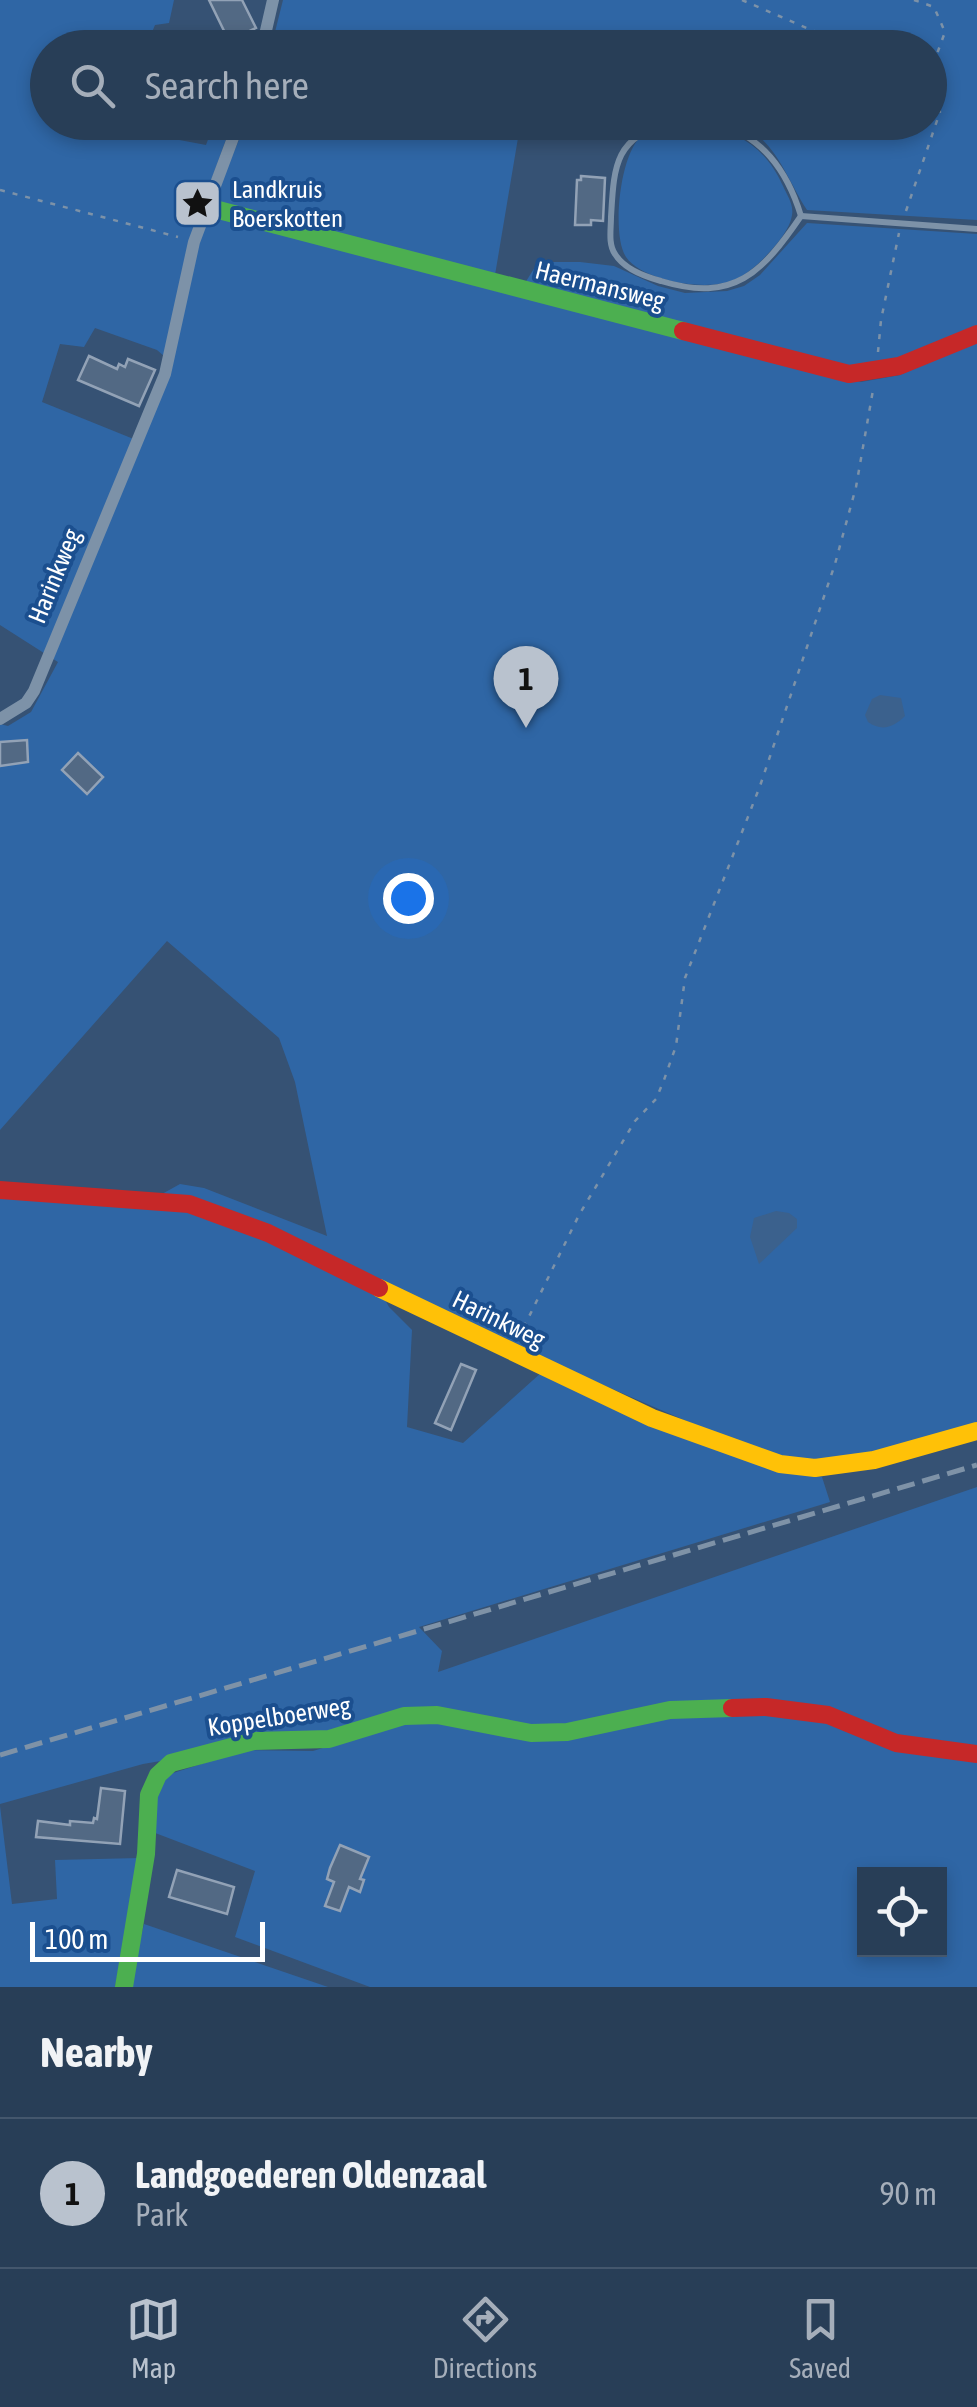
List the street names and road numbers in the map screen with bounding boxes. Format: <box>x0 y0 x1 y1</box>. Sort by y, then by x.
street label: Haermansweg <box>532 255 668 315</box>
street label: Harinkweg <box>22 525 86 627</box>
street label: Harinkweg <box>448 1285 550 1353</box>
street label: Koppelboerweg <box>206 1691 353 1741</box>

